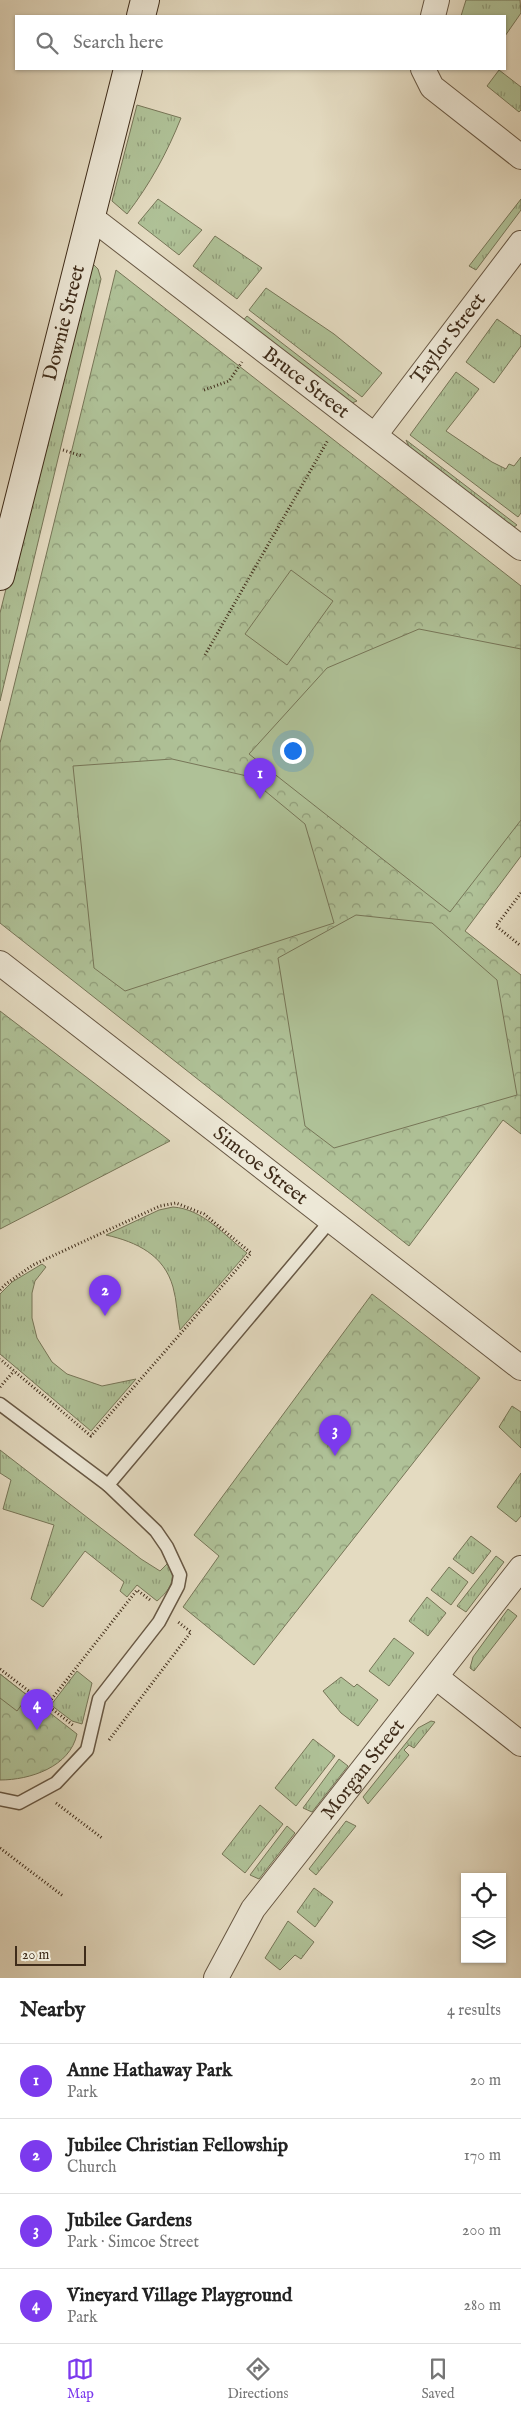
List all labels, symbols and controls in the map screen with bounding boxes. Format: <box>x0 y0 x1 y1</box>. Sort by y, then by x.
search box <box>15 15 506 70</box>
icon: search <box>33 29 61 57</box>
text: Search here <box>73 31 164 55</box>
street label: Downie Street <box>37 262 91 384</box>
street label: Taylor Street <box>405 288 491 390</box>
street label: Bruce Street <box>258 341 354 424</box>
your location <box>280 738 306 764</box>
pin: 1 <box>244 758 276 799</box>
street label: Simcoe Street <box>208 1121 313 1210</box>
pin: 2 <box>89 1275 121 1316</box>
pin: 3 <box>319 1415 351 1456</box>
pin: 4 <box>21 1689 53 1730</box>
street label: Morgan Street <box>316 1714 410 1825</box>
map controls <box>461 1873 506 1963</box>
button: locate <box>461 1873 506 1918</box>
button: layers <box>461 1918 506 1963</box>
scale bar <box>15 1943 86 1966</box>
text: 20 m <box>22 1946 49 1964</box>
text: Nearby <box>20 1997 85 2024</box>
text: 4 results <box>447 2001 501 2021</box>
text: Anne Hathaway Park <box>67 2059 232 2083</box>
text: 1 <box>33 2071 39 2091</box>
text: 20 m <box>470 2071 501 2091</box>
text: Park <box>67 2083 97 2103</box>
text: Jubilee Christian Fellowship <box>67 2134 288 2158</box>
text: 2 <box>32 2146 40 2166</box>
text: 170 m <box>464 2146 501 2166</box>
text: Church <box>67 2158 116 2178</box>
text: Jubilee Gardens <box>67 2209 192 2233</box>
text: 3 <box>33 2221 39 2241</box>
text: 200 m <box>462 2221 501 2241</box>
text: Park · Simcoe Street <box>67 2233 199 2253</box>
text: Vineyard Village Playground <box>67 2284 292 2308</box>
text: 4 <box>32 2296 40 2316</box>
text: 280 m <box>464 2296 501 2316</box>
text: Park <box>67 2308 97 2328</box>
tab: Map <box>66 2355 94 2403</box>
tab: Directions <box>227 2355 288 2403</box>
tab: Saved <box>421 2355 454 2403</box>

